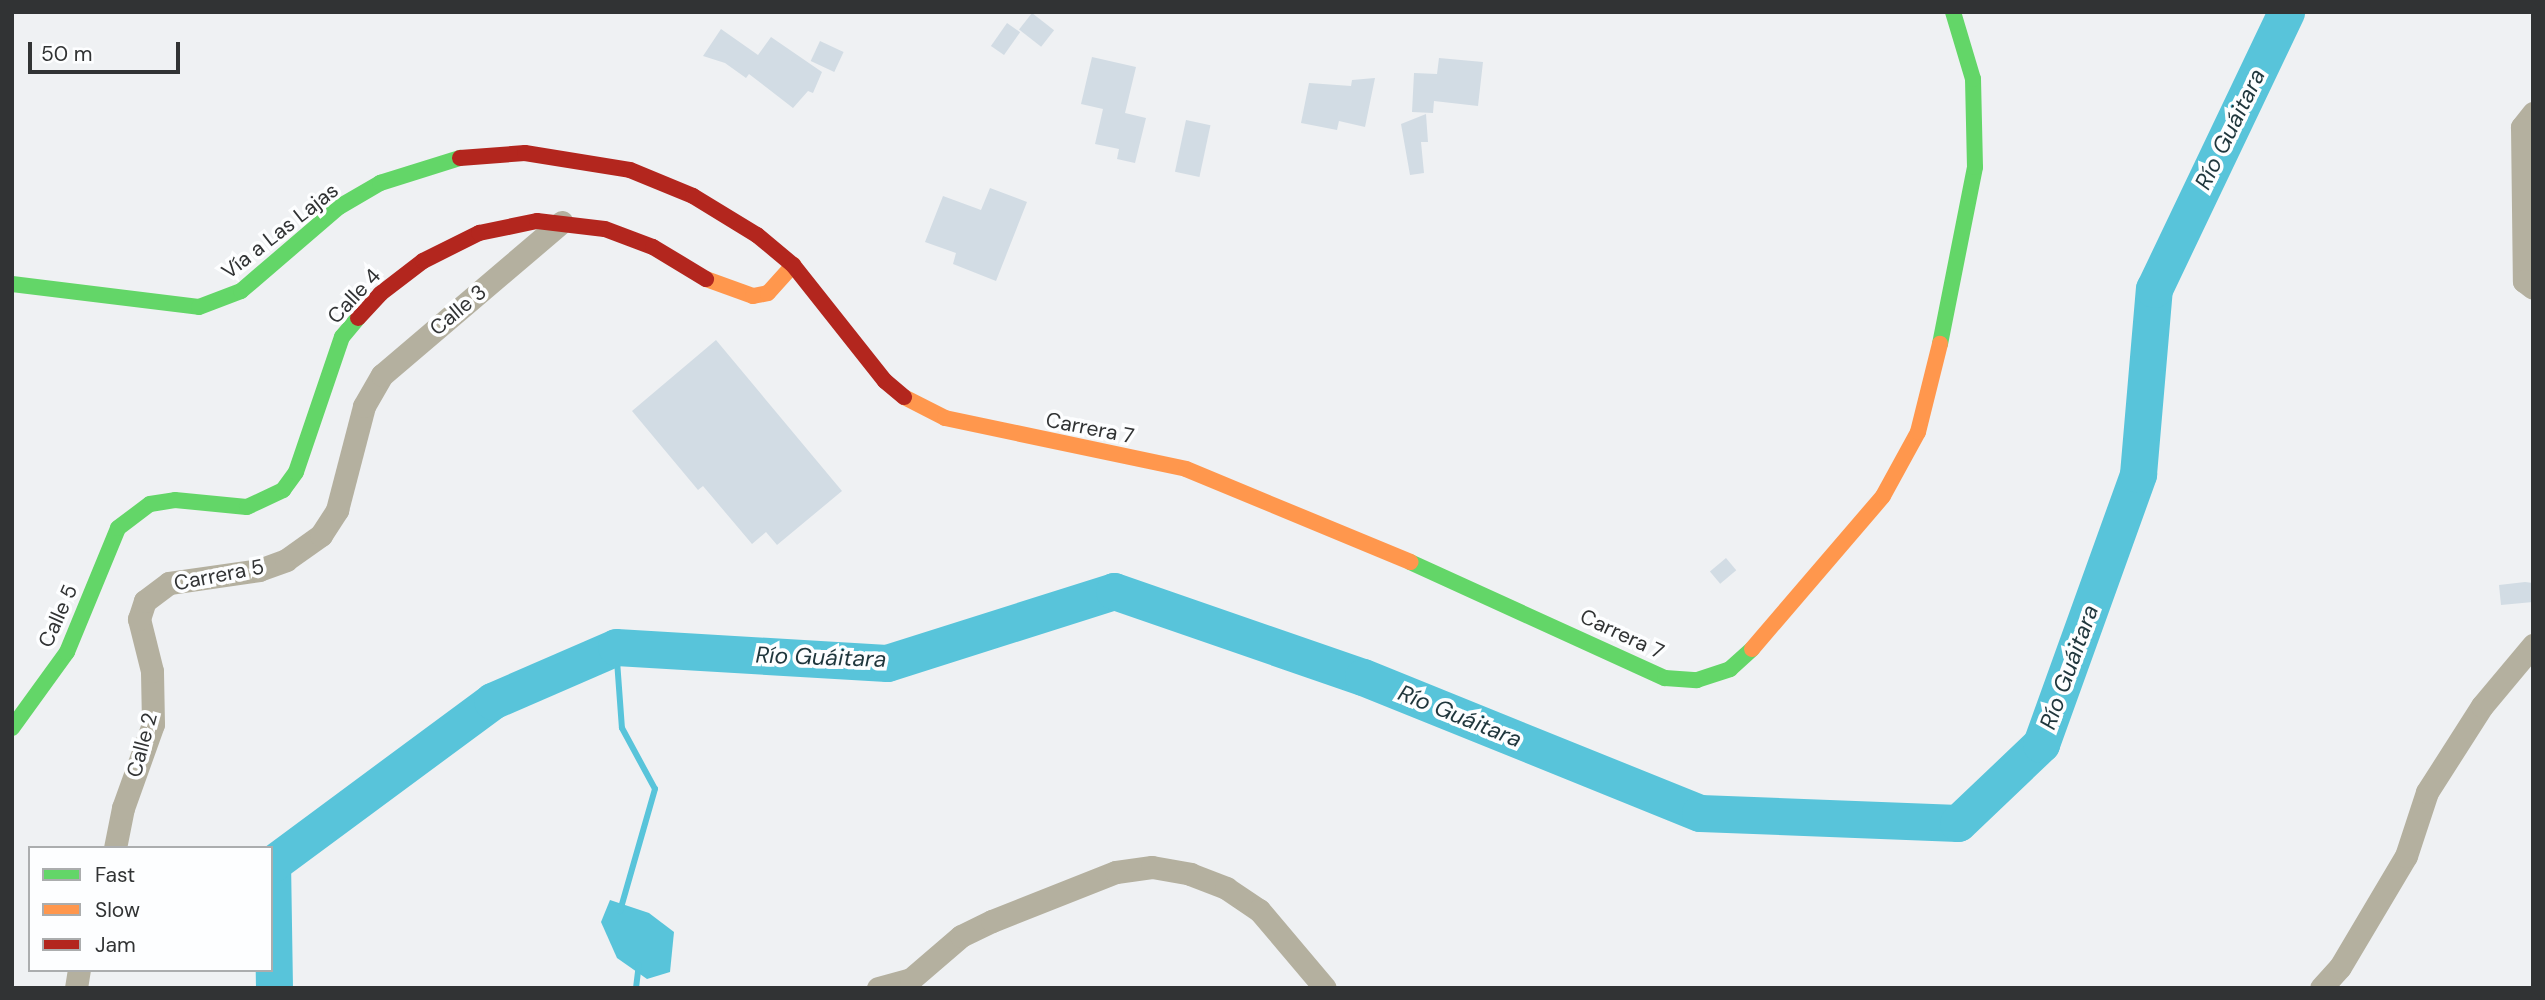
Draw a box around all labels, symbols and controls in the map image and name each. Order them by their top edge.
scale bar [32,28,184,72]
text: 50 m [41,40,92,68]
water label: Río Guáitara [2189,64,2271,194]
street label: Vía a Las Lajas [217,178,343,284]
street label: Calle 4 [322,263,386,329]
street label: Calle 3 [425,279,491,341]
street label: Carrera 7 [1044,407,1136,449]
street label: Carrera 5 [172,554,266,596]
street label: Calle 5 [33,581,83,651]
water label: Río Guáitara [2034,601,2104,733]
street label: Carrera 7 [1576,604,1668,664]
water label: Río Guáitara [755,641,887,673]
water label: Río Guáitara [1394,679,1526,753]
street label: Calle 2 [121,710,163,780]
legend [28,846,273,972]
text: Fast [95,861,135,889]
text: Slow [95,896,140,924]
text: Jam [95,931,136,959]

